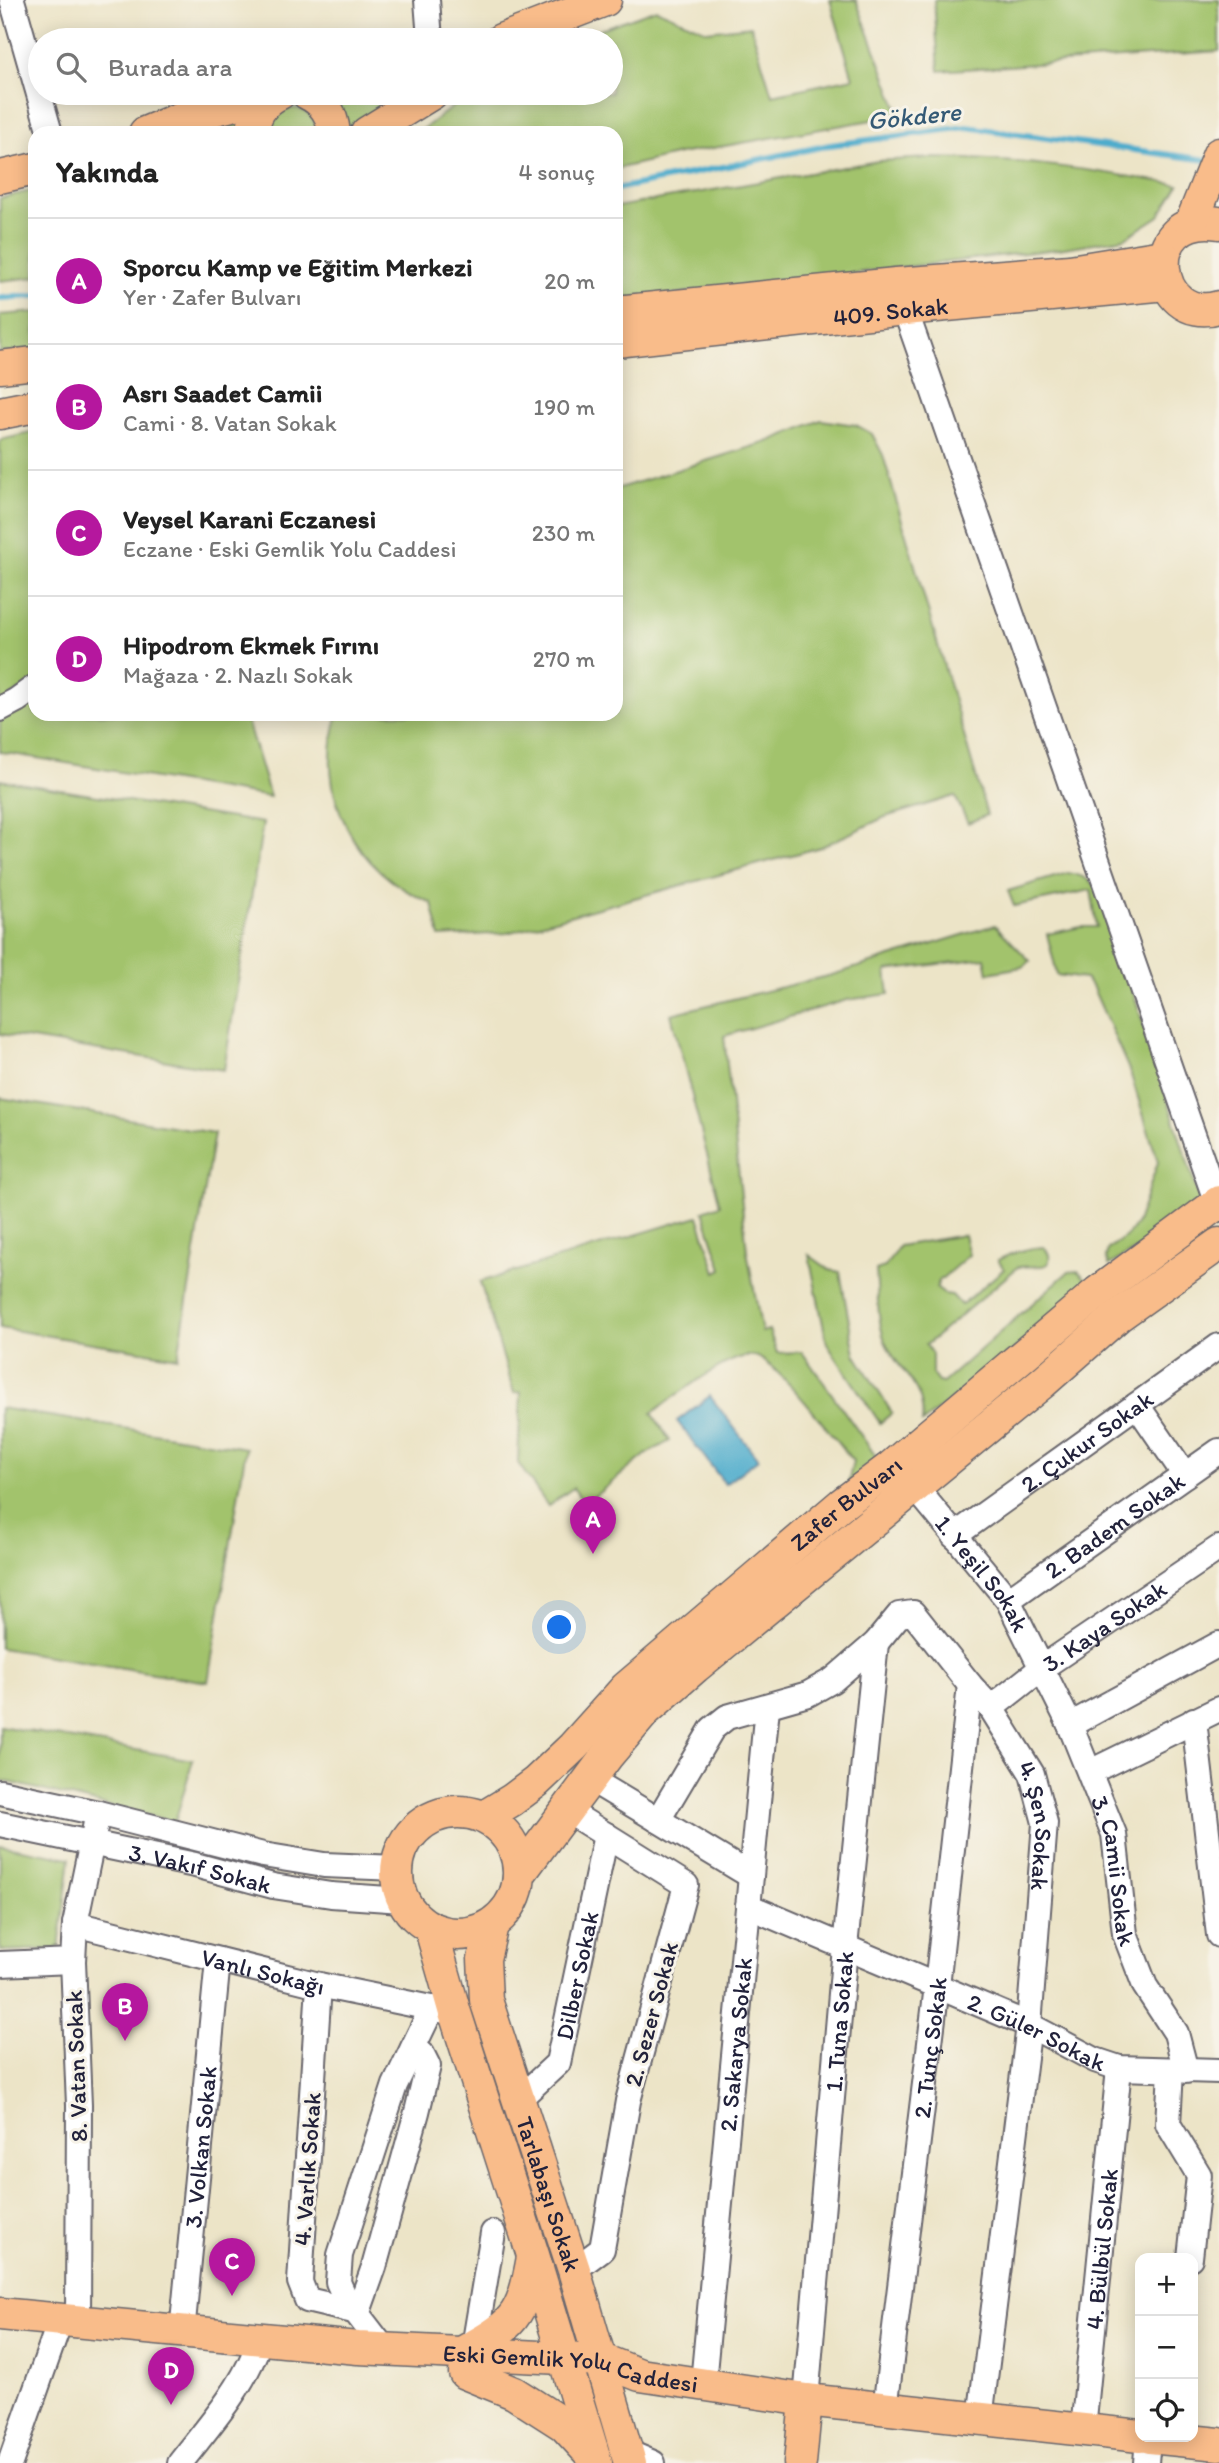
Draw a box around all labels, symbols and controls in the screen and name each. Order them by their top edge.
search box [28,28,623,105]
icon: search [52,48,90,86]
text: Burada ara [108,51,232,83]
water label: Gökdere [866,95,964,137]
text: Yakında [56,153,158,190]
text: 4 sonuç [518,158,595,186]
text: Sporcu Kamp ve Eğitim Merkezi [123,251,473,283]
text: A [72,267,86,295]
text: 20 m [544,267,595,295]
text: Yer · Zafer Bulvarı [123,283,301,311]
street label: 409. Sokak [831,290,949,331]
text: Asrı Saadet Camii [123,377,322,409]
text: B [72,393,86,421]
text: 190 m [534,393,595,421]
text: Cami · 8. Vatan Sokak [123,409,337,437]
text: Veysel Karani Eczanesi [123,503,376,535]
text: C [72,519,86,547]
text: 230 m [532,519,595,547]
text: Eczane · Eski Gemlik Yolu Caddesi [123,535,456,563]
text: Hipodrom Ekmek Fırını [123,629,379,661]
text: D [71,645,87,673]
text: 270 m [533,645,595,673]
text: Mağaza · 2. Nazlı Sokak [123,661,353,689]
street label: 2. Çukur Sokak [1015,1384,1159,1498]
street label: Zafer Bulvarı [784,1450,908,1557]
street label: 2. Badem Sokak [1039,1465,1190,1584]
pin: A [570,1496,616,1554]
street label: 1. Yeşil Sokak [929,1509,1036,1637]
street label: 3. Kaya Sokak [1037,1573,1172,1678]
your location [542,1610,576,1644]
street label: 4. Şen Sokak [1012,1755,1059,1892]
street label: 3. Camii Sokak [1085,1791,1143,1950]
street label: 3. Vakıf Sokak [126,1837,275,1900]
street label: Dilber Sokak [549,1909,604,2042]
street label: 2. Sezer Sokak [618,1938,684,2090]
street label: Vanlı Sokağı [199,1942,327,2000]
street label: 1. Tuna Sokak [818,1949,859,2093]
street label: 2. Sakarya Sokak [712,1956,758,2133]
street label: 2. Tunç Sokak [906,1975,952,2120]
pin: B [102,1983,148,2041]
street label: 2. Güler Sokak [964,1986,1110,2077]
street label: 8. Vatan Sokak [59,1989,93,2142]
street label: 3. Volkan Sokak [178,2065,222,2229]
street label: 4. Varlık Sokak [287,2091,327,2247]
street label: Tarlabaşı Sokak [510,2113,588,2275]
street label: 4. Bülbül Sokak [1079,2167,1123,2331]
pin: C [209,2238,255,2296]
map controls [1135,2253,1198,2442]
button: + [1135,2253,1198,2316]
button: − [1135,2316,1198,2379]
street label: Eski Gemlik Yolu Caddesi [442,2338,700,2398]
pin: D [148,2347,194,2405]
button: locate [1135,2379,1198,2442]

